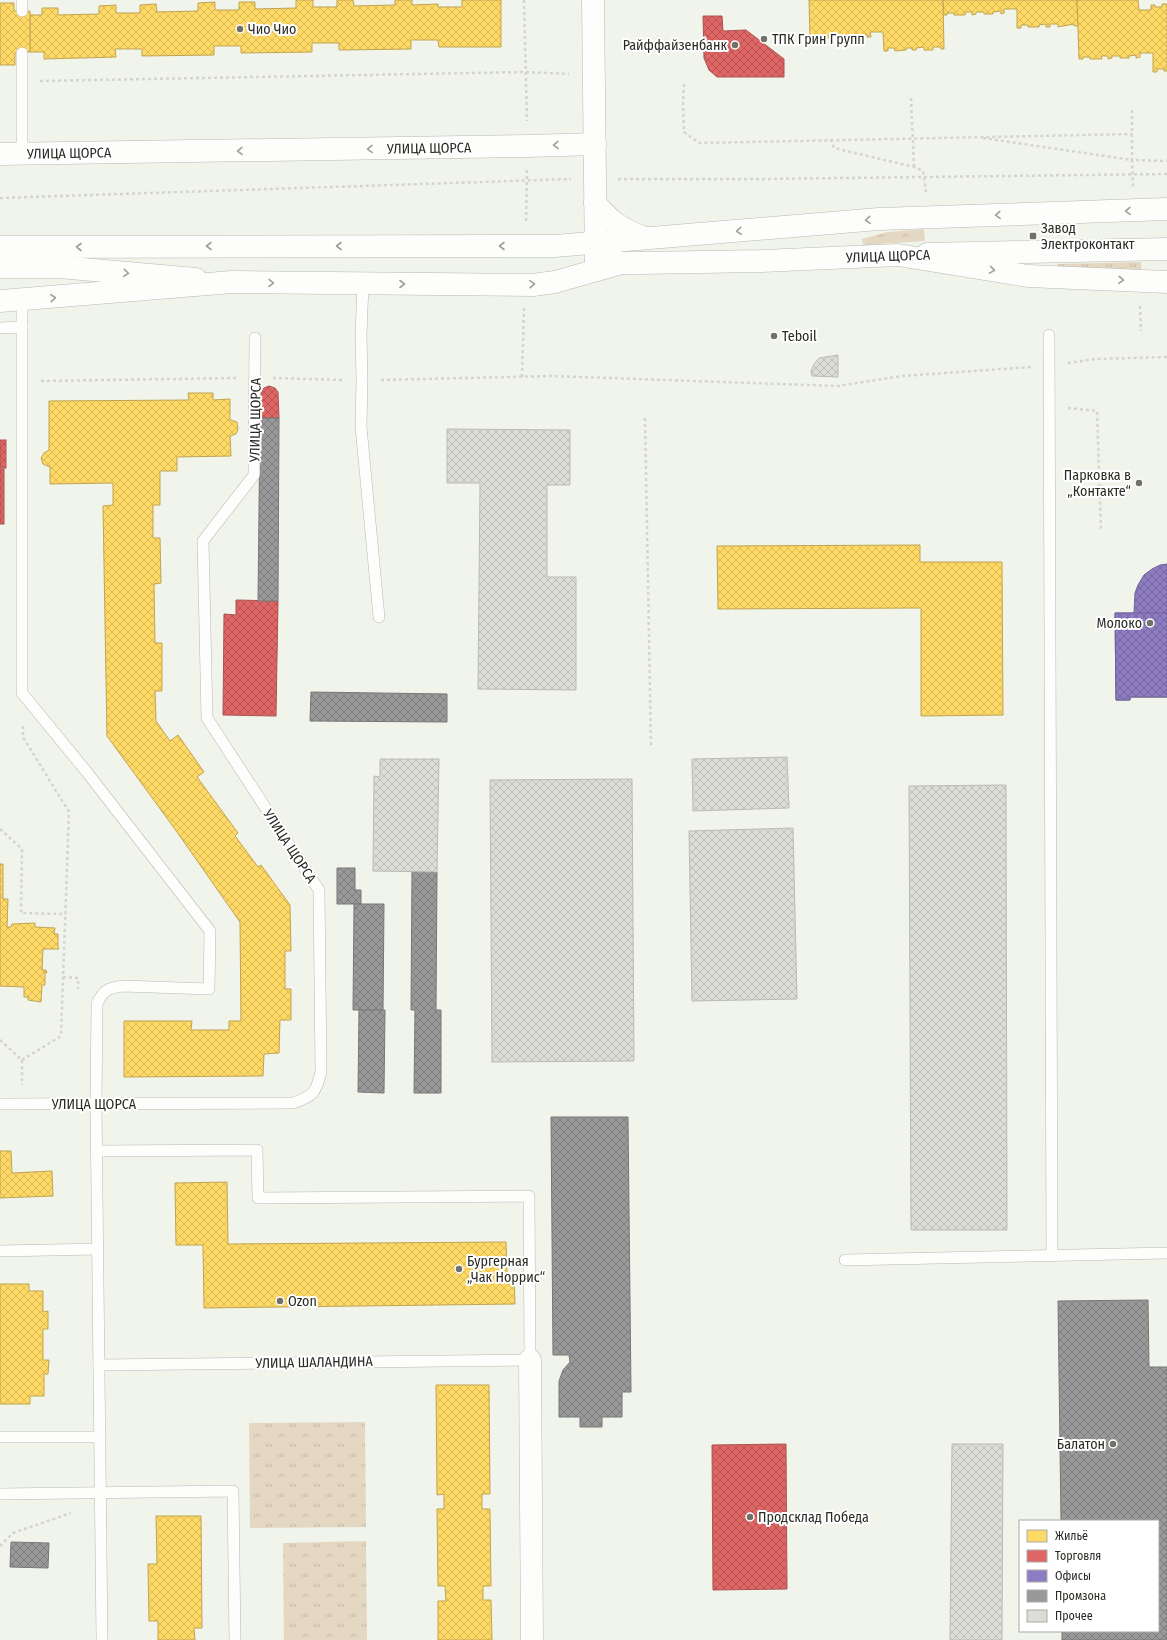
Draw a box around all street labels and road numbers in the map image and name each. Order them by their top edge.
street label: УЛИЦА ЩОРСА [386,139,472,158]
street label: УЛИЦА ЩОРСА [26,144,112,163]
street label: УЛИЦА ЩОРСА [845,247,931,267]
street label: УЛИЦА ЩОРСА [246,377,265,463]
street label: УЛИЦА ЩОРСА [259,805,320,887]
street label: УЛИЦА ЩОРСА [51,1096,137,1113]
street label: УЛИЦА ШАЛАНДИНА [254,1353,374,1372]

